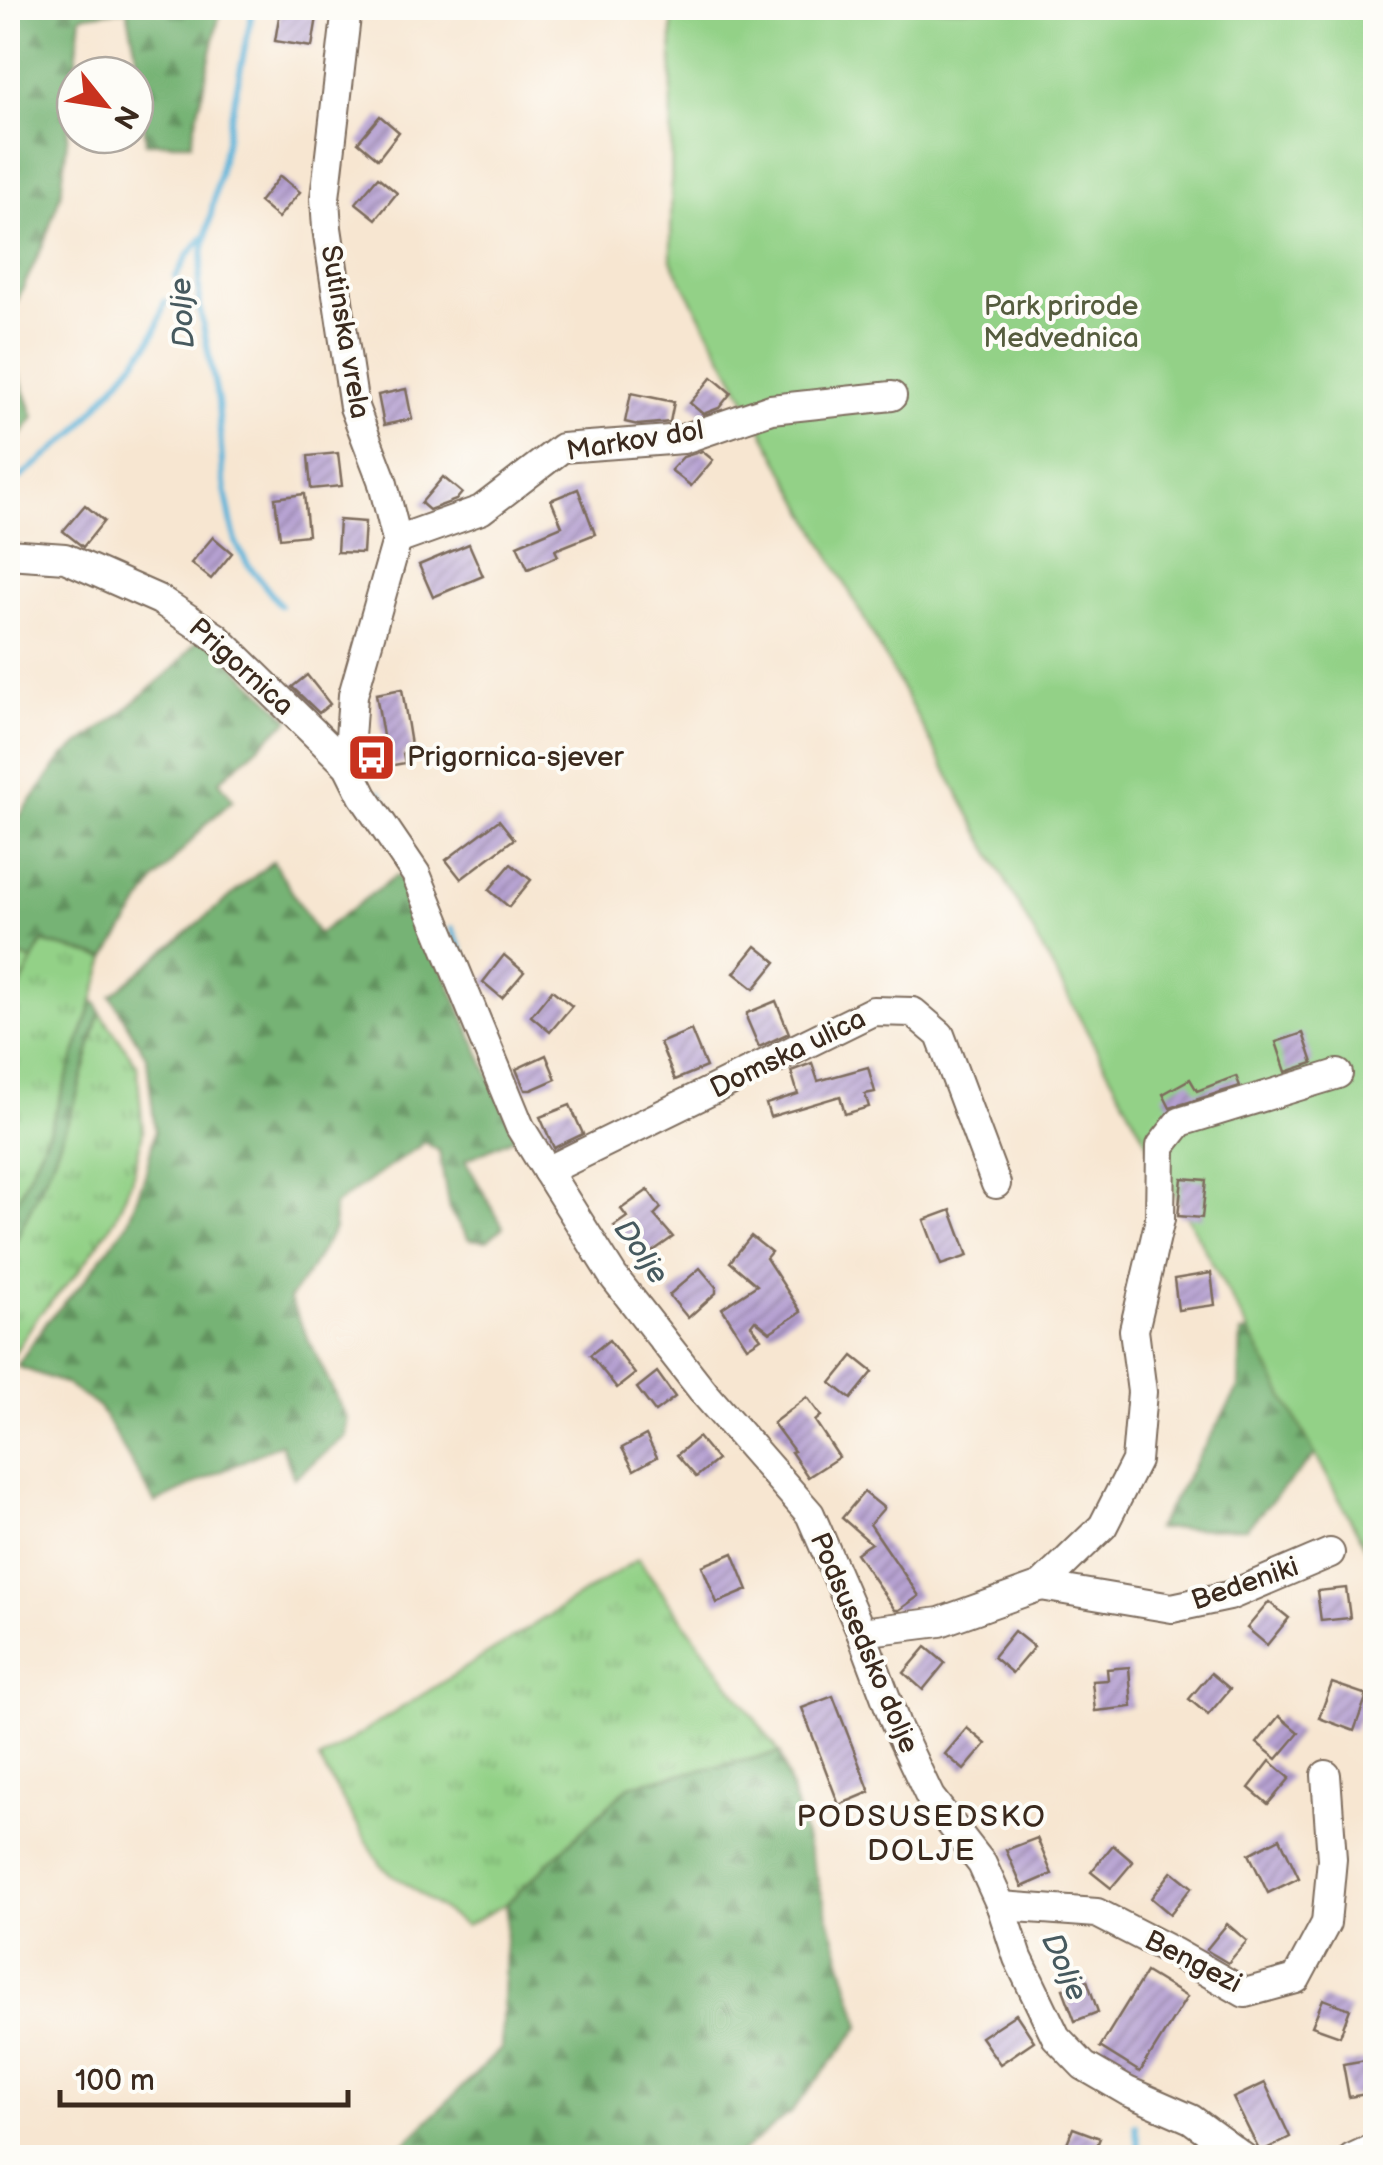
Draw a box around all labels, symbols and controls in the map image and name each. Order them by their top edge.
north arrow [55,55,155,155]
text: N [106,99,145,134]
street label: Sutinska vrela [314,243,376,421]
water label: Dolje [163,277,203,349]
park label: Park prirode Medvednica [983,290,1139,355]
street label: Markov dol [564,414,706,468]
street label: Prigornica [182,611,300,723]
bus stop icon: Prigornica-sjever [346,731,398,783]
place label: Prigornica-sjever [407,741,625,774]
street label: Domska ulica [705,1002,871,1106]
water label: Dolje [606,1213,676,1291]
street label: Podsusedsko dolje [803,1528,925,1758]
street label: Bedeniki [1187,1550,1303,1618]
district label: PODSUSEDSKO DOLJE [797,1799,1047,1869]
street label: Bengezi [1139,1924,1247,2000]
water label: Dolje [1033,1927,1095,2007]
scale bar [60,2045,348,2107]
text: 100 m [75,2063,155,2099]

